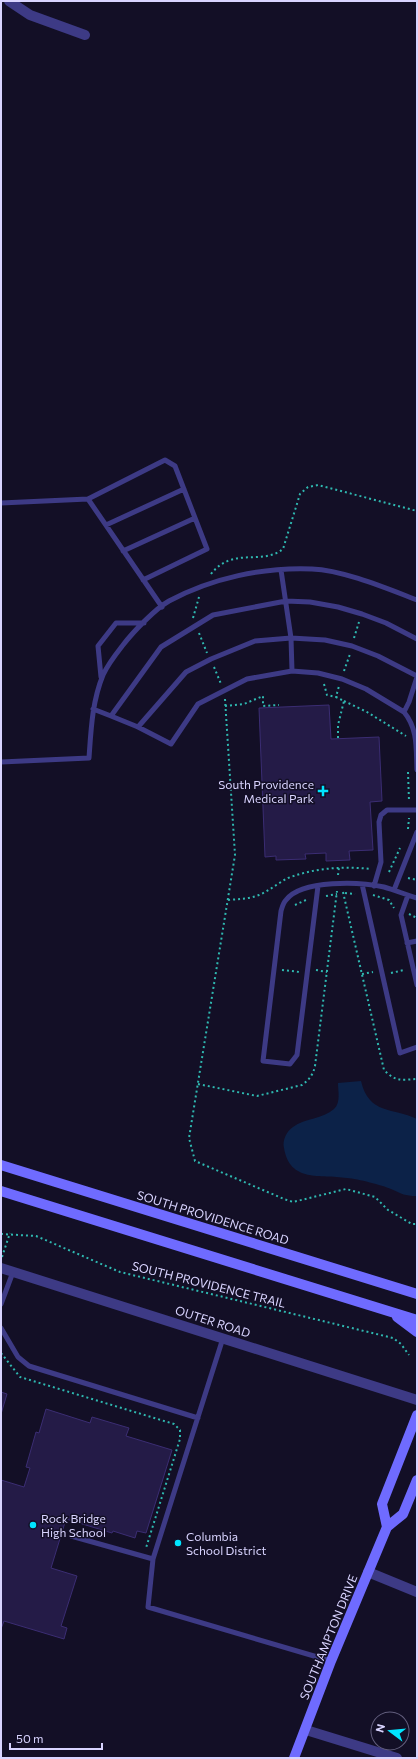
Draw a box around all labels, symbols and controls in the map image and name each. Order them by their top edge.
place label: South Providence Medical Park [218,777,314,805]
marker: South Providence Medical Park [317,785,329,797]
street label: SOUTH PROVIDENCE ROAD [135,1187,291,1247]
street label: SOUTH PROVIDENCE TRAIL [131,1258,287,1310]
street label: OUTER ROAD [174,1302,252,1340]
place label: Rock Bridge High School [41,1511,106,1539]
marker: Rock Bridge High School [28,1520,38,1530]
place label: Columbia School District [186,1529,267,1557]
marker: Columbia School District [173,1538,183,1548]
street label: SOUTHAMPTON DRIVE [296,1572,360,1702]
north arrow [370,1711,410,1751]
text: N [373,1722,387,1734]
scale bar [10,1725,102,1751]
text: 50 m [16,1731,44,1745]

